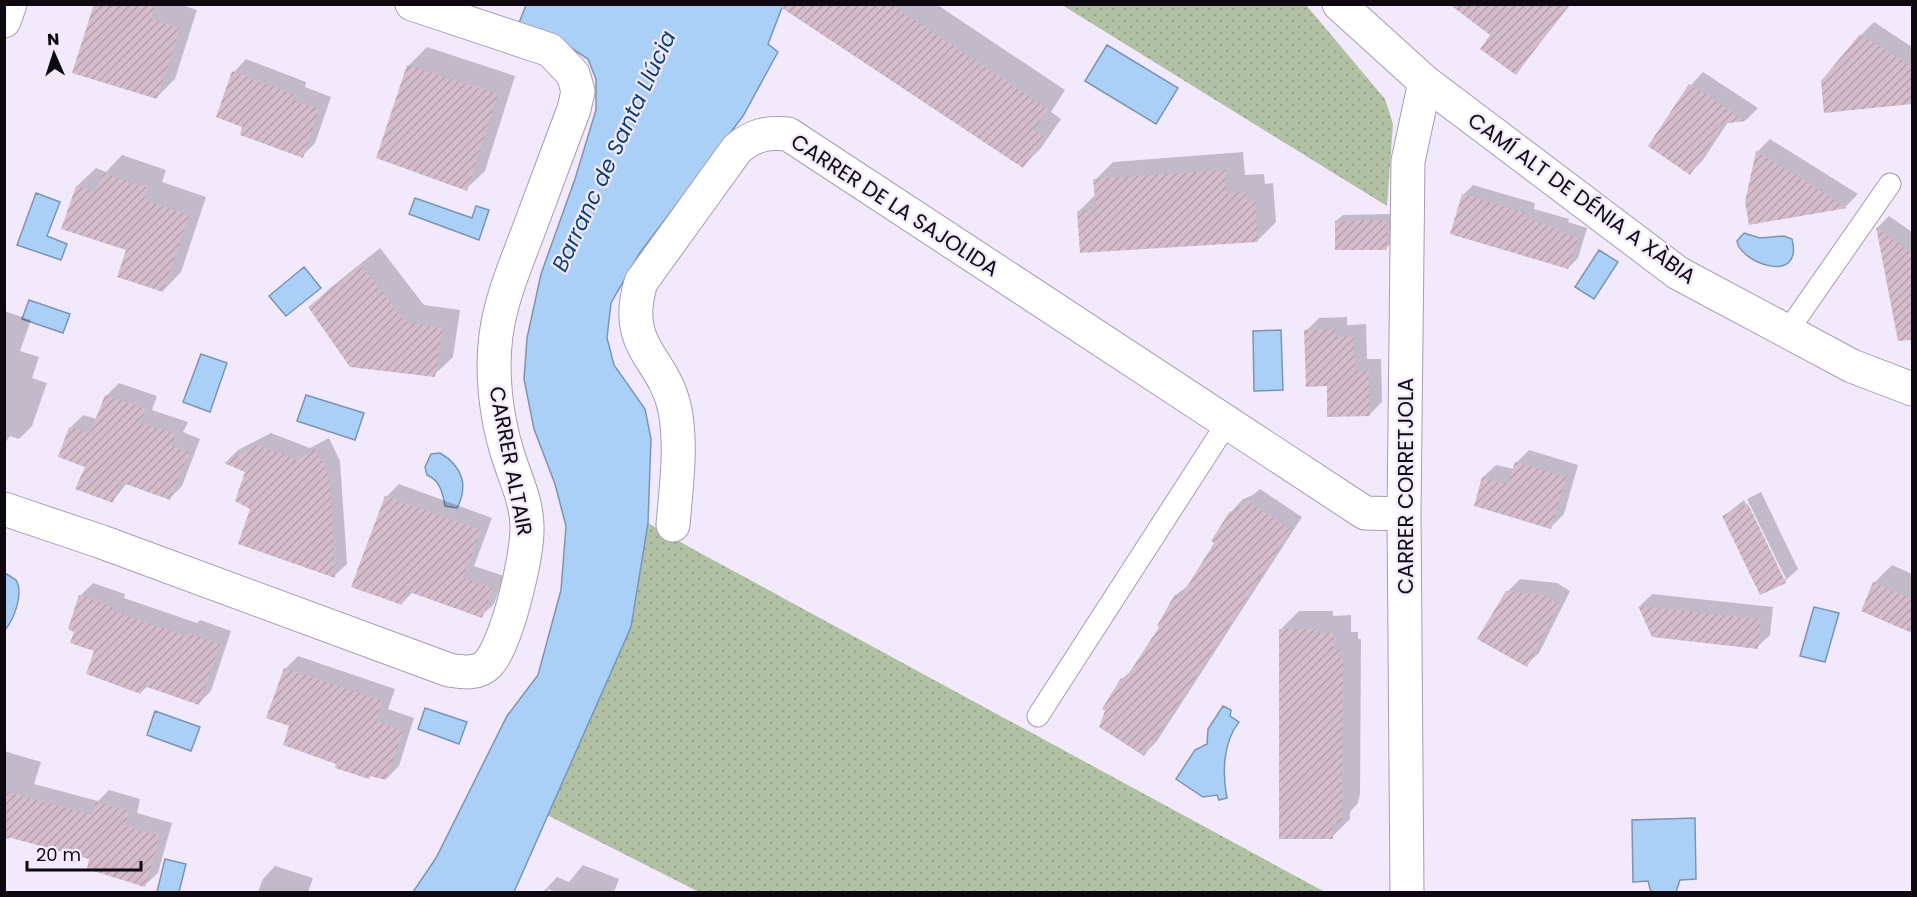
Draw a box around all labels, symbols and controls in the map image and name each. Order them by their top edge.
north arrow [24,24,84,84]
water label: Barranc de Santa Llúcia [544,25,684,277]
text: N [47,28,60,51]
street label: CAMÍ ALT DE DÉNIA A XÀBIA [1462,105,1702,291]
street label: CARRER DE LA SAJOLIDA [785,127,1005,283]
street label: CARRER CORRETJOLA [1391,378,1420,594]
street label: CARRER ALTAIR [482,384,540,538]
scale bar [27,834,141,872]
text: 20 m [36,842,81,867]

